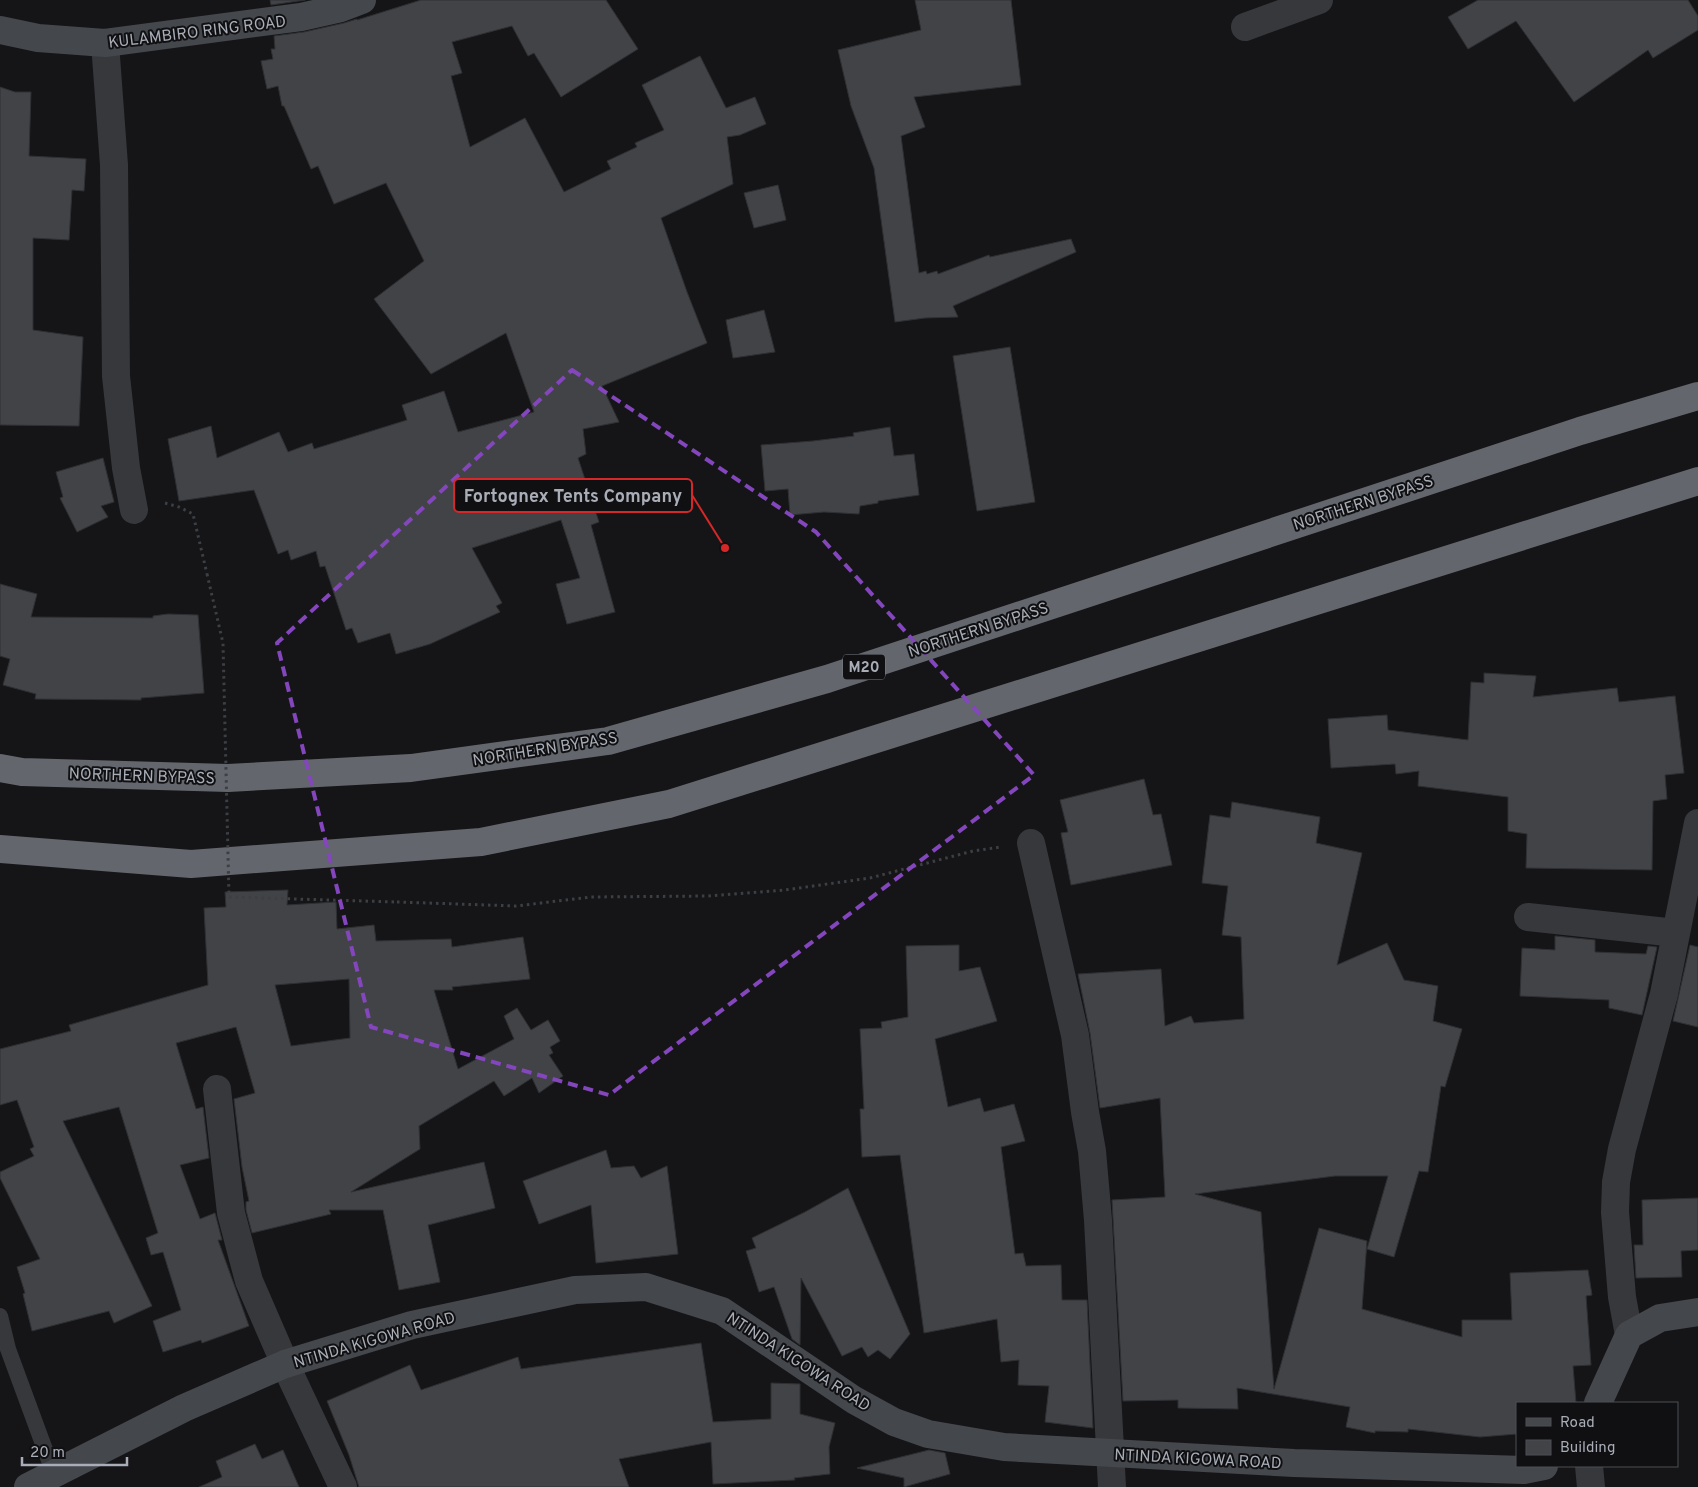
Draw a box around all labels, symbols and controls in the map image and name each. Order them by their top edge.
street label: KULAMBIRO RING ROAD [107,12,287,54]
street label: NORTHERN BYPASS [1291,472,1436,536]
callout: Fortognex Tents Company [454,479,692,512]
text: Fortognex Tents Company [464,486,682,509]
street label: NORTHERN BYPASS [906,599,1051,663]
road number: M20 [843,654,885,680]
street label: NORTHERN BYPASS [471,729,619,771]
street label: NORTHERN BYPASS [68,764,215,790]
street label: NTINDA KIGOWA ROAD [291,1308,458,1374]
street label: NTINDA KIGOWA ROAD [722,1309,874,1417]
legend [1516,1402,1678,1467]
text: Road [1560,1414,1595,1433]
scale bar [22,1434,128,1466]
text: Building [1560,1439,1615,1458]
text: 20 m [30,1444,65,1463]
street label: NTINDA KIGOWA ROAD [1114,1446,1282,1474]

